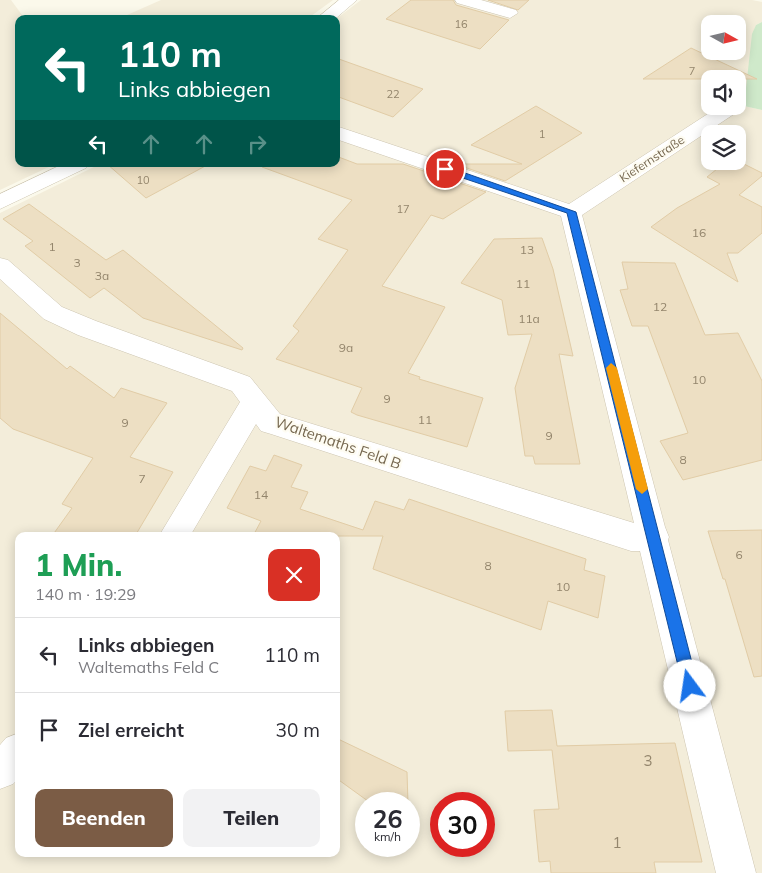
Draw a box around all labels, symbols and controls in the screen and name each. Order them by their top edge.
north arrow [701,15,746,60]
map controls [701,15,746,170]
house number: 16 [454,17,468,31]
text: 110 m [118,32,222,76]
icon: left [35,35,100,100]
house number: 7 [689,64,695,78]
button: sound [701,70,746,115]
text: Links abbiegen [118,75,271,103]
house number: 22 [386,87,400,101]
button: layers [701,125,746,170]
house number: 1 [539,127,545,141]
icon: left [84,130,112,158]
icon: ahead [137,130,165,158]
icon: ahead [190,130,218,158]
icon: right [243,130,271,158]
street label: Kiefernstraße [616,132,687,185]
pin [424,148,466,190]
icon: arrive [431,155,459,183]
house number: 10 [136,173,150,187]
house number: 17 [396,202,410,216]
house number: 16 [692,225,706,240]
house number: 1 [48,239,56,254]
house number: 13 [520,242,534,257]
house number: 3 [73,255,81,270]
house number: 3a [95,268,109,283]
house number: 11 [516,276,530,291]
house number: 12 [653,299,667,314]
house number: 11a [518,311,540,326]
house number: 9a [339,340,353,355]
house number: 10 [692,372,706,387]
house number: 9 [383,391,391,406]
street label: Waltemaths Feld B [273,412,404,473]
house number: 11 [418,412,432,427]
house number: 9 [121,415,129,430]
house number: 9 [545,428,553,443]
house number: 8 [679,452,687,467]
house number: 7 [138,471,146,486]
house number: 14 [254,487,268,502]
text: 1 Min. [35,546,122,584]
house number: 6 [735,547,743,562]
button: close [268,549,320,601]
house number: 8 [484,558,492,573]
house number: 10 [556,579,570,594]
text: 140 m · 19:29 [35,584,136,604]
text: Links abbiegen [78,633,215,657]
icon: left [35,641,63,669]
text: 110 m [264,643,320,667]
text: Waltemaths Feld C [78,657,219,677]
position arrow [663,659,715,711]
icon: arrive [35,716,63,744]
text: Ziel erreicht [78,718,184,742]
text: 30 m [276,718,320,742]
house number: 3 [643,751,653,770]
button: Beenden [35,789,173,847]
button: Teilen [183,789,320,847]
speed limit sign: 30 [430,792,495,857]
text: 26 [372,803,403,834]
text: km/h [374,829,401,844]
house number: 1 [612,833,622,852]

